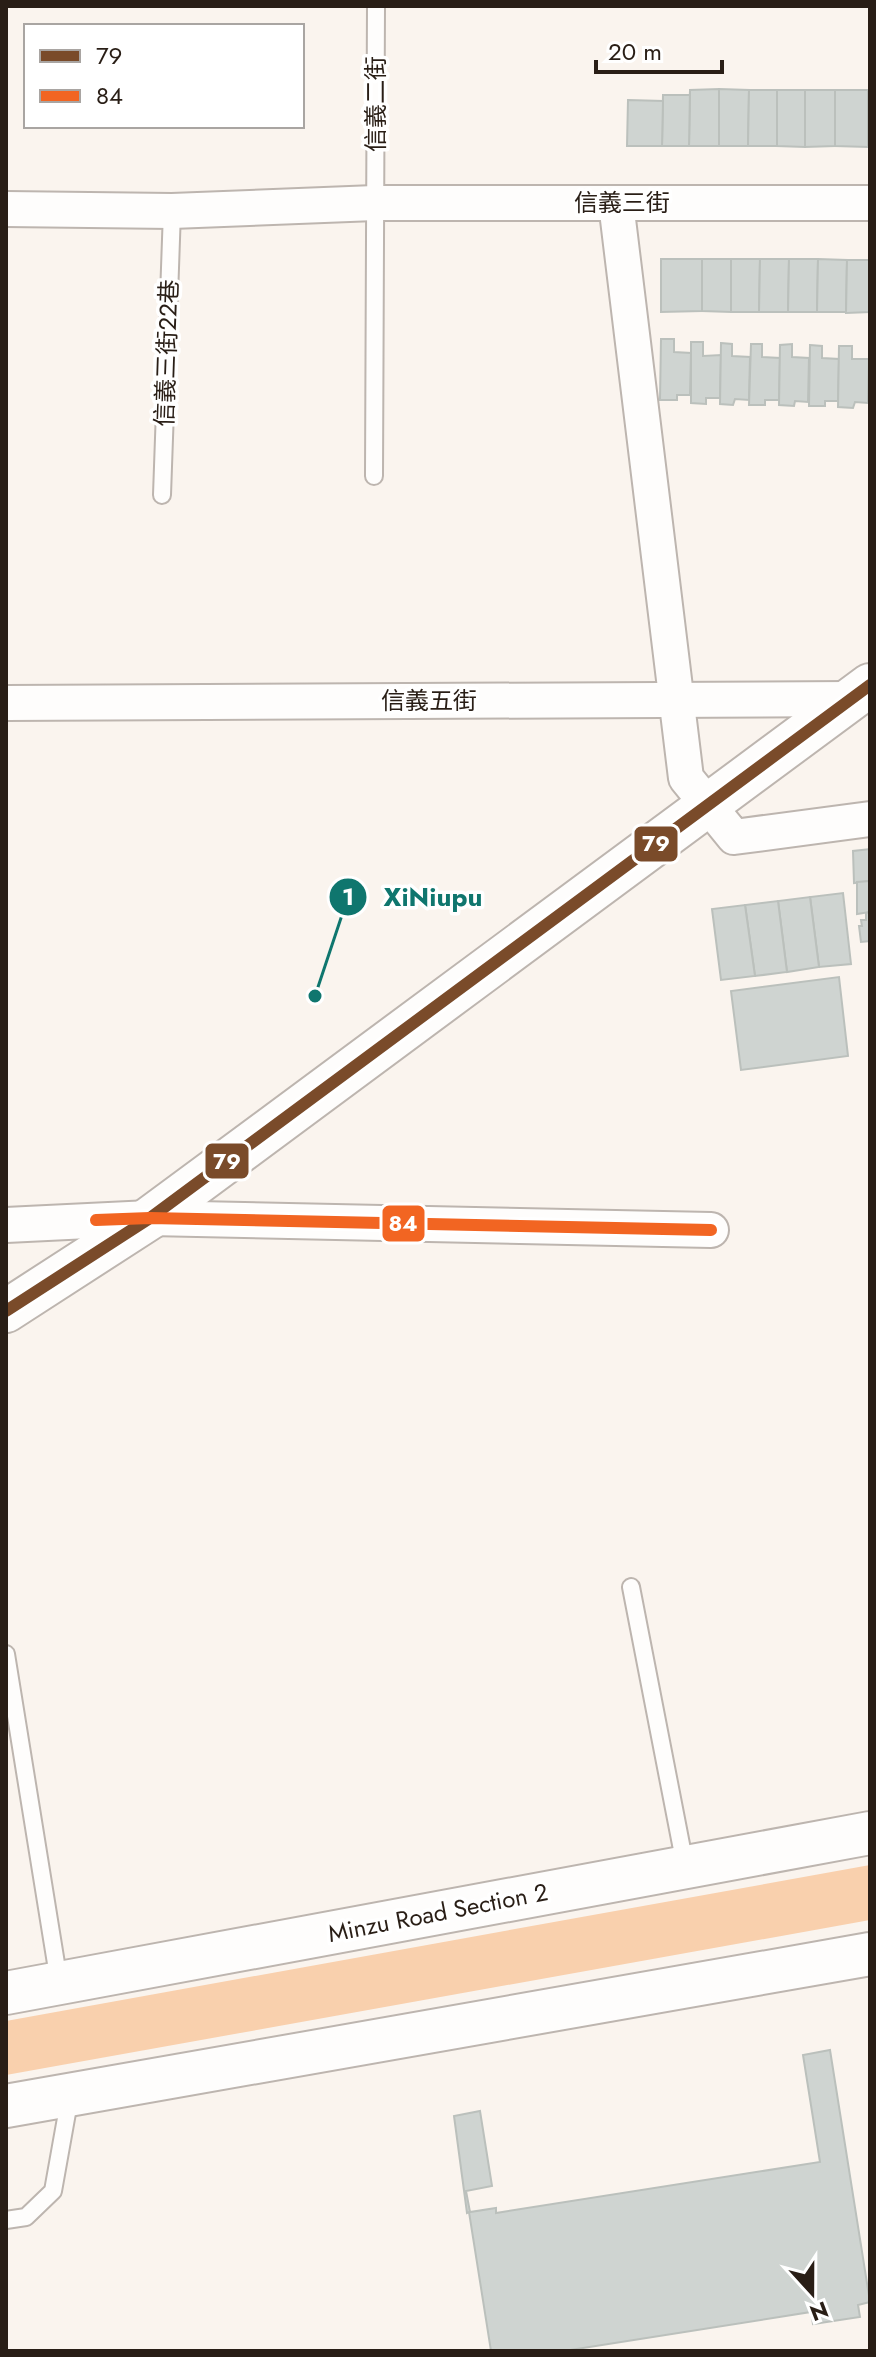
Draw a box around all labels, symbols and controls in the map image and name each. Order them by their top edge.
legend [24,24,304,128]
scale bar [596,24,722,74]
text: 20 m [608,34,662,69]
text: 79 [96,38,122,73]
street label: 信義二街 [358,56,393,152]
text: 84 [96,78,123,113]
street label: 信義三街 [574,185,670,220]
street label: 信義三街22巷 [146,279,187,427]
street label: 信義五街 [381,683,477,718]
line badge: 79 [633,825,679,863]
text: 79 [642,827,670,859]
callout: XiNiupu [328,872,499,922]
text: XiNiupu [384,878,482,916]
text: 1 [342,879,354,914]
line badge: 79 [204,1142,250,1180]
text: 79 [213,1145,241,1177]
line badge: 84 [381,1204,426,1243]
text: 84 [388,1207,418,1239]
street label: Minzu Road Section 2 [325,1874,551,1951]
north arrow [772,2253,852,2333]
text: N [805,2294,833,2330]

